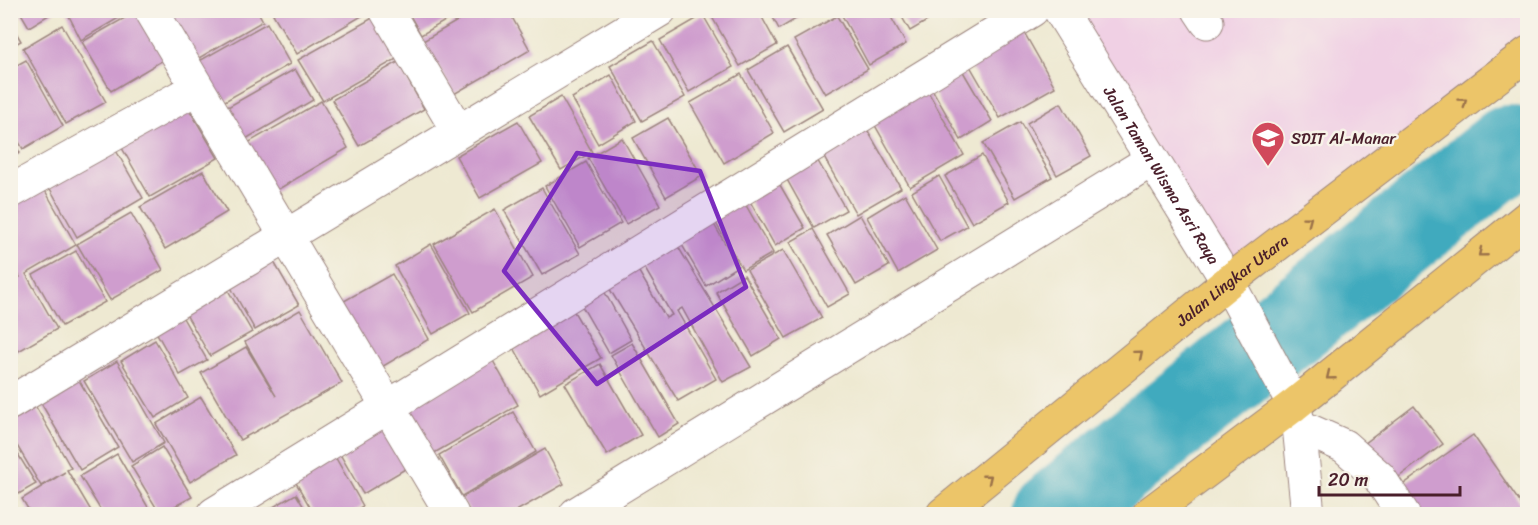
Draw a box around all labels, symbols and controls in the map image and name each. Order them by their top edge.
street label: Jalan Taman Wisma Asri Raya [1095,79,1228,270]
one-way arrow [1457,98,1468,109]
school or university icon: SDIT Al-Manar [1250,120,1286,167]
place label: SDIT Al-Manar [1291,124,1397,153]
one-way arrow [1302,216,1313,227]
street label: Jalan Lingkar Utara [1169,227,1295,335]
one-way arrow [1478,246,1489,257]
one-way arrow [1132,351,1143,362]
one-way arrow [1326,369,1337,380]
scale bar [1319,459,1460,497]
text: 20 m [1328,464,1368,496]
one-way arrow [982,474,993,485]

